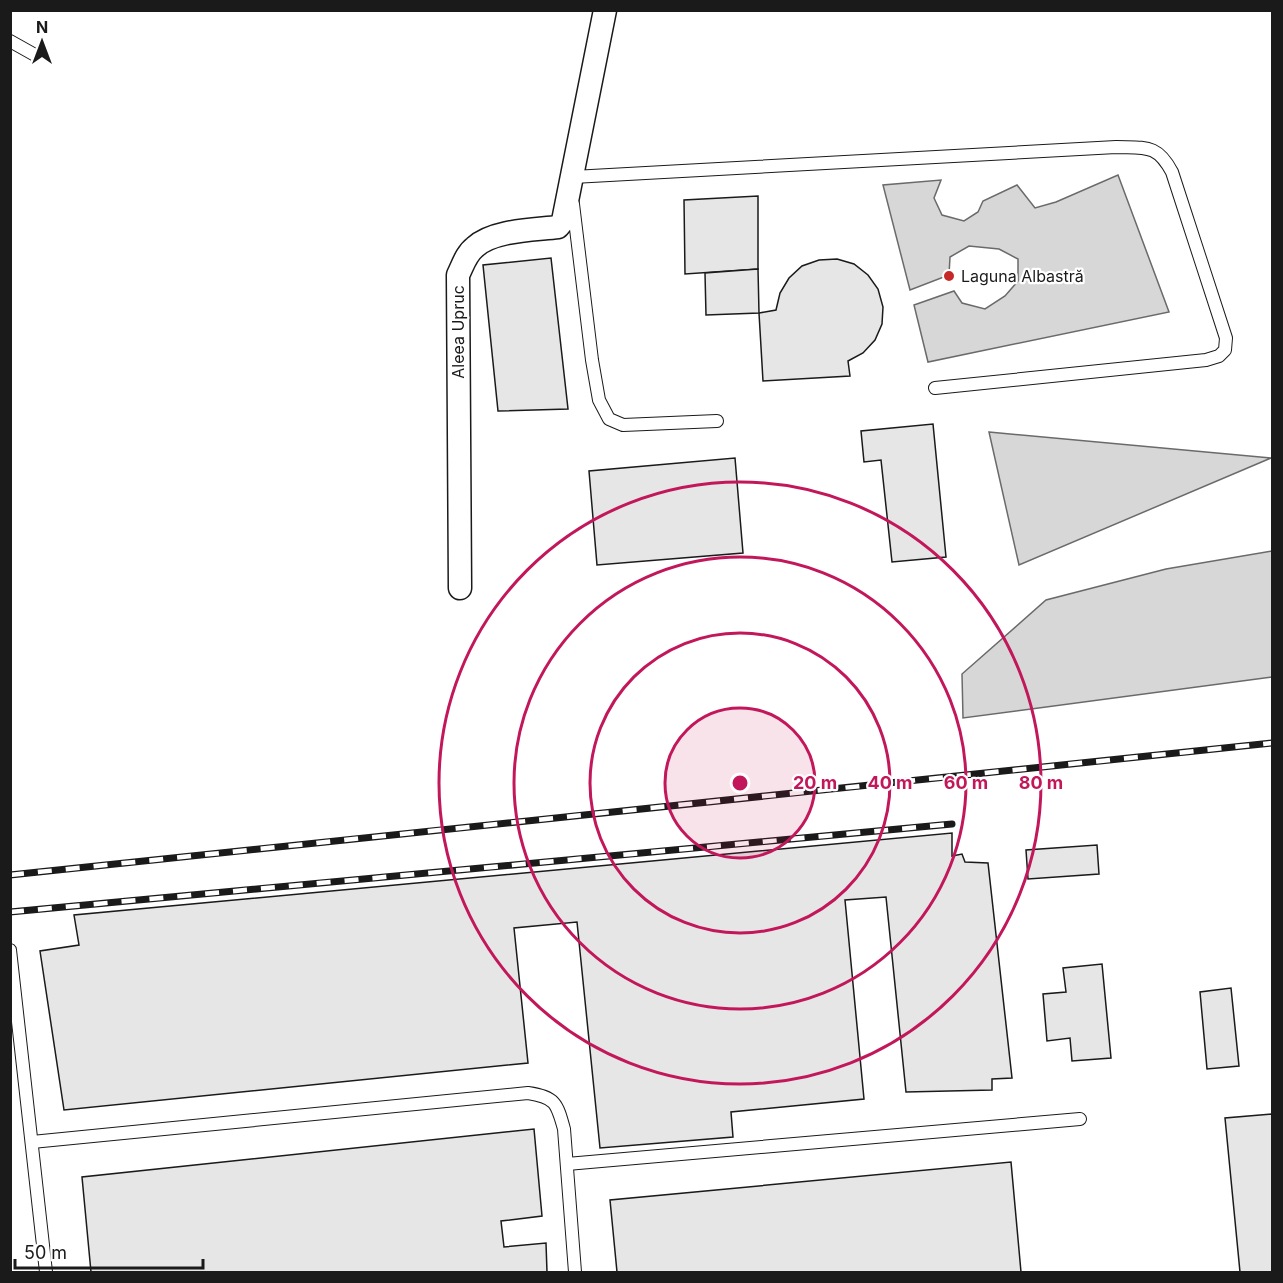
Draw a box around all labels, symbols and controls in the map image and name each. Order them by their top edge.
north arrow [12,12,72,72]
text: N [36,17,48,37]
place label: Laguna Albastră [961,266,1084,286]
marker: Laguna Albastră [942,269,956,283]
street label: Aleea Upruc [448,285,468,379]
text: 20 m [793,772,837,793]
text: 40 m [868,772,913,793]
text: 60 m [944,772,988,793]
text: 80 m [1019,772,1063,793]
centre of rings [730,773,750,793]
scale bar [15,1232,202,1270]
text: 50 m [24,1242,67,1263]

